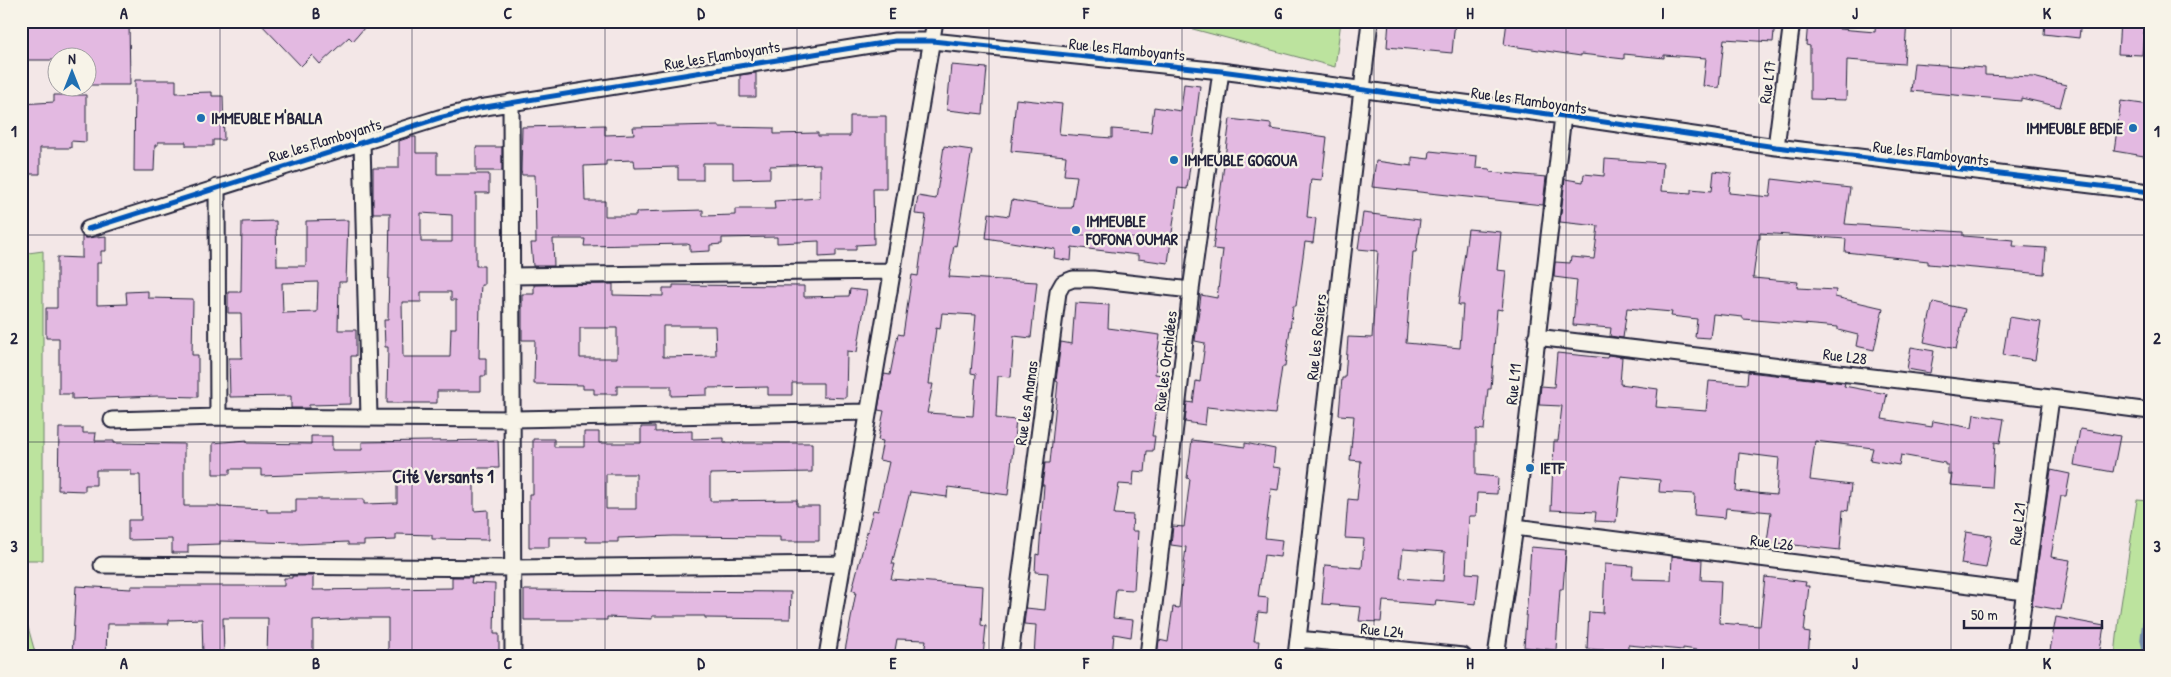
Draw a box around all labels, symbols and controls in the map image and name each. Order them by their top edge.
text: A [120,2,128,24]
text: B [312,2,320,24]
text: C [504,2,513,24]
text: D [697,2,705,24]
text: E [889,2,897,24]
text: F [1082,2,1090,24]
text: G [1274,2,1282,24]
text: H [1466,2,1474,24]
text: I [1661,2,1665,24]
text: J [1852,2,1858,24]
text: K [2043,2,2052,24]
street label: Rue les Flamboyants [1068,32,1186,66]
street label: Rue les Flamboyants [663,35,781,75]
north arrow [48,48,98,98]
text: N [68,49,76,68]
street label: Rue L17 [1753,59,1781,105]
street label: Rue les Flamboyants [1470,81,1588,119]
place label: IMMEUBLE M'BALLA [211,107,322,129]
marker: IMMEUBLE M'BALLA [195,112,207,124]
street label: Rue les Flamboyants [266,112,384,168]
place label: IMMEUBLE BEDIE [2026,117,2124,139]
text: 1 [11,120,17,142]
text: 1 [2154,120,2160,142]
marker: IMMEUBLE BEDIE [2127,122,2139,134]
street label: Rue les Flamboyants [1872,135,1990,171]
place label: IMMEUBLE GOGOUA [1184,149,1297,171]
marker: IMMEUBLE GOGOUA [1168,154,1180,166]
place label: IMMEUBLE FOFONA OUMAR [1085,210,1179,250]
marker: IMMEUBLE FOFONA OUMAR [1070,224,1082,236]
street label: Rue les Rosiers [1301,293,1331,381]
street label: Rue les Orchidées [1148,310,1182,412]
text: 2 [10,327,18,349]
text: 2 [2153,327,2161,349]
street label: Rue L28 [1822,342,1868,370]
street label: Rue les Ananas [1009,359,1043,447]
street label: Rue L11 [1500,362,1526,406]
place label: IETF [1540,457,1565,479]
marker: IETF [1524,462,1536,474]
district label: Cité Versants 1 [392,464,494,489]
street label: Rue L21 [2003,501,2031,547]
street label: Rue L26 [1749,528,1795,556]
text: 3 [10,535,18,557]
text: 3 [2153,535,2161,557]
scale bar [1964,597,2101,629]
text: 50 m [1971,604,1998,625]
street label: Rue L24 [1359,617,1405,643]
text: A [120,652,128,674]
text: B [312,652,320,674]
text: C [504,652,513,674]
text: D [697,652,705,674]
text: E [889,652,897,674]
text: F [1082,652,1090,674]
text: G [1274,652,1282,674]
text: H [1466,652,1474,674]
text: I [1661,652,1665,674]
text: J [1852,652,1858,674]
text: K [2043,652,2052,674]

